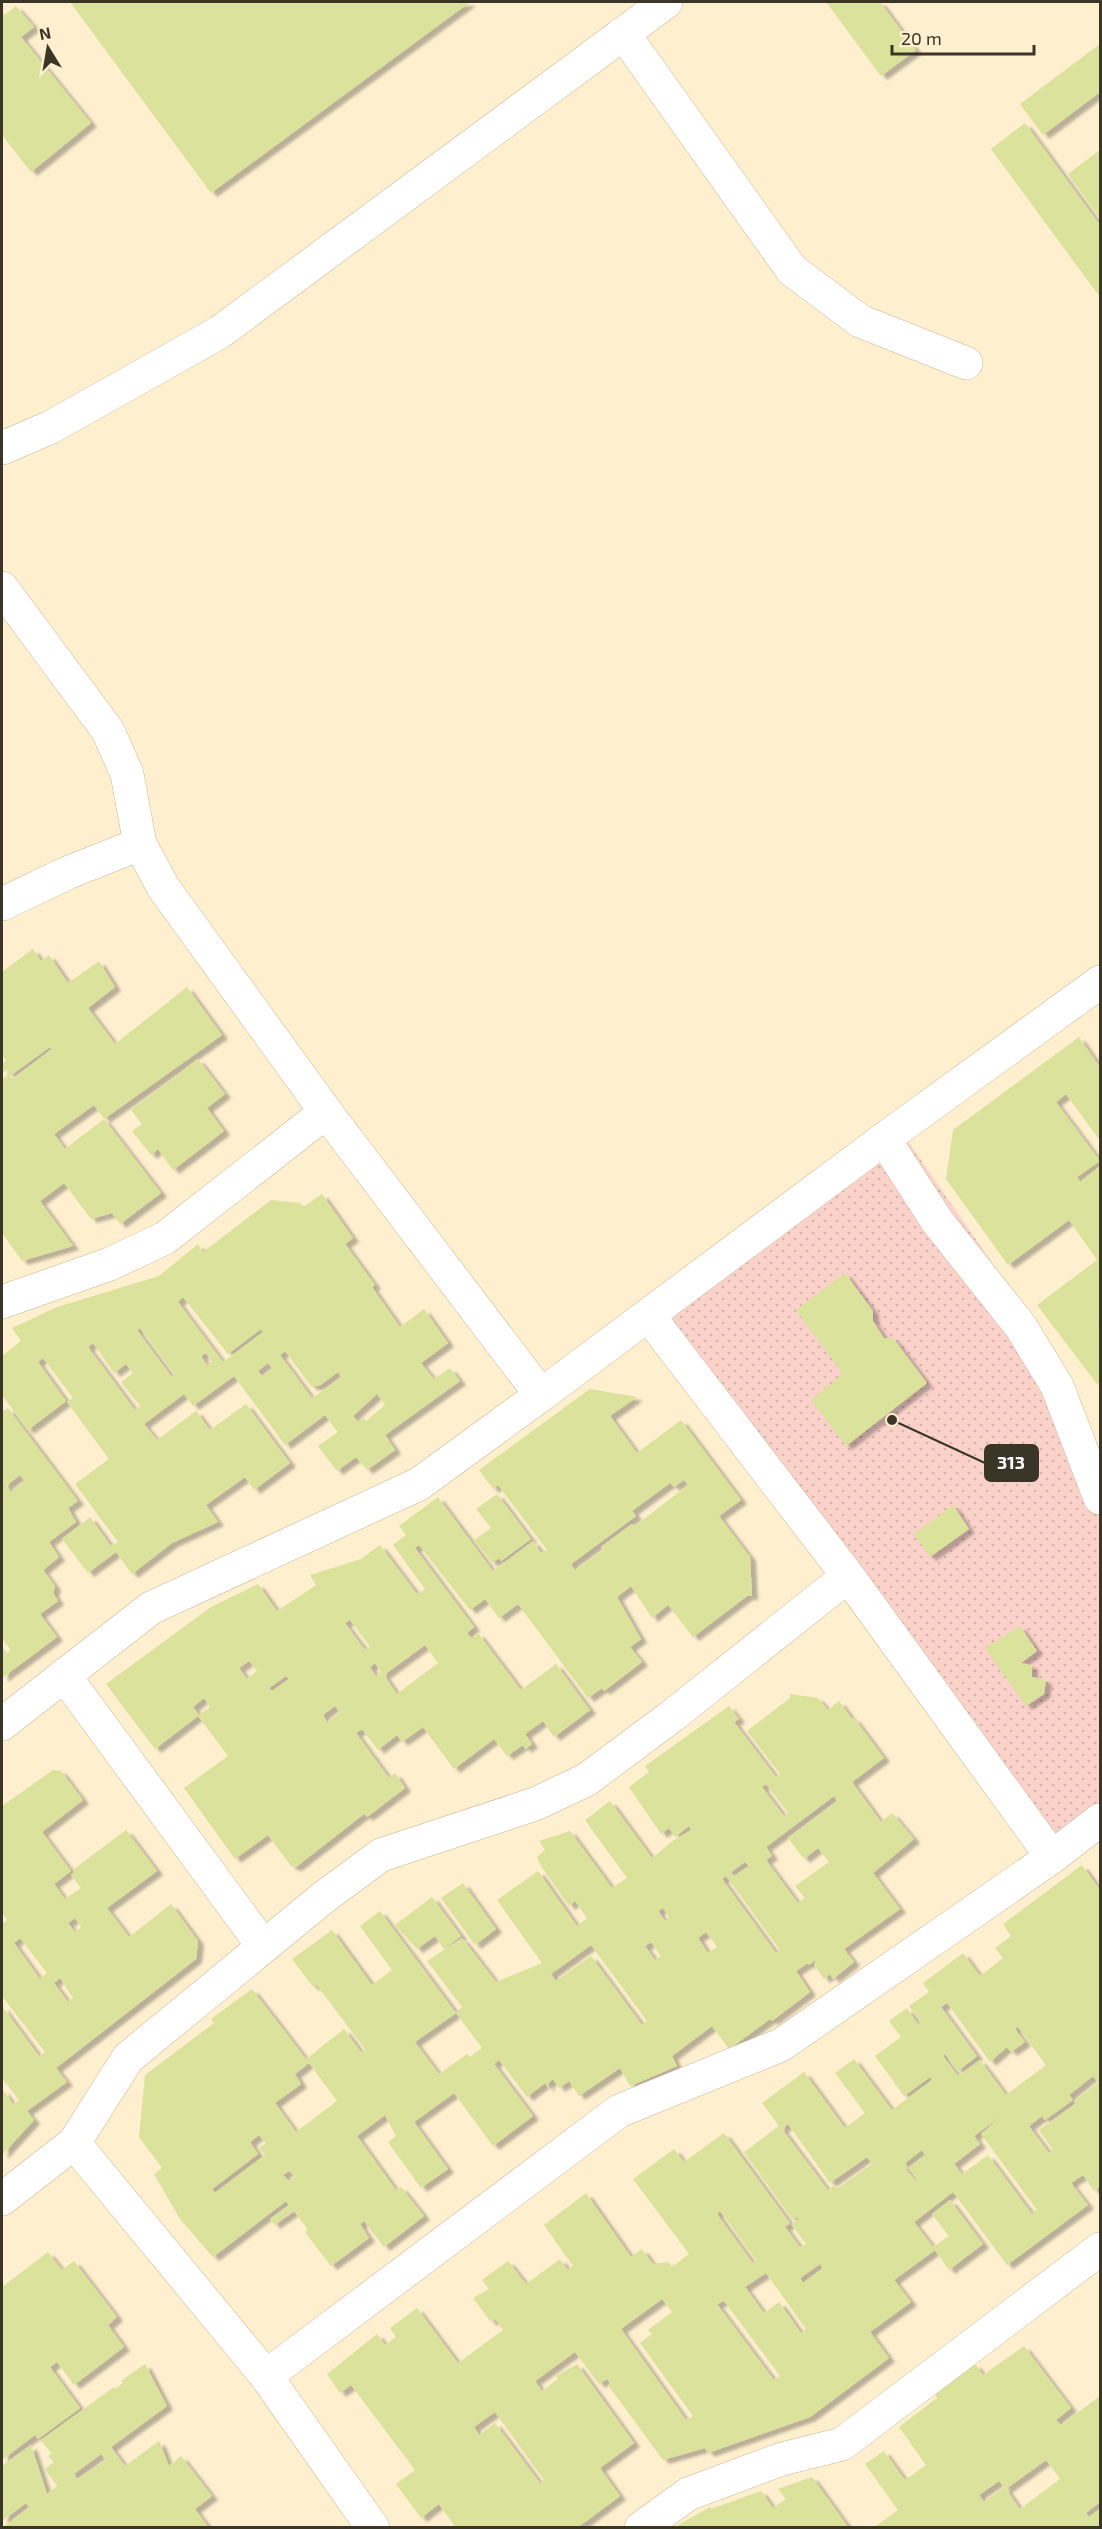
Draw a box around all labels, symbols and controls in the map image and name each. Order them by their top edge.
north arrow [18,18,78,78]
scale bar [892,18,1034,56]
text: N [38,22,53,43]
text: 20 m [901,27,942,49]
callout: 313 [985,1445,1038,1481]
text: 313 [997,1451,1025,1473]

